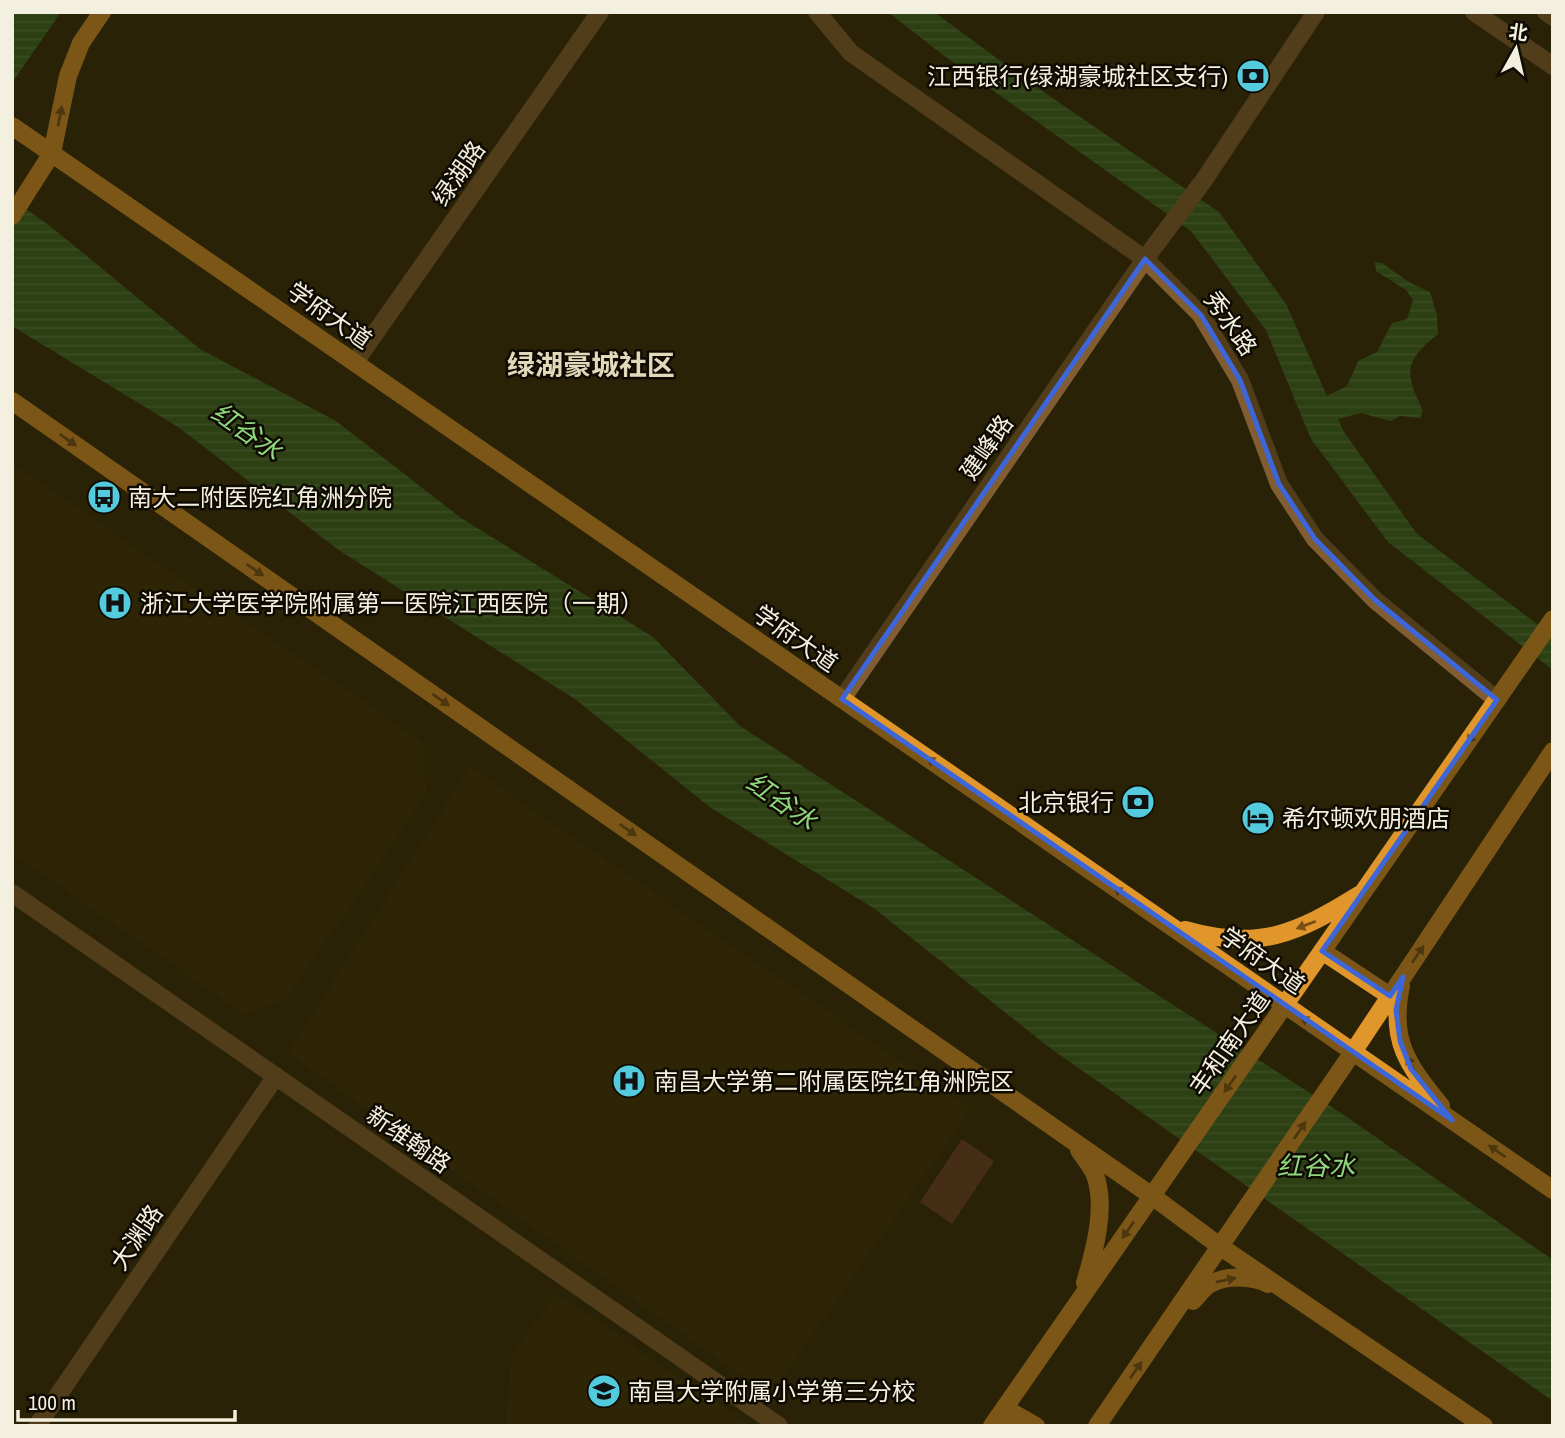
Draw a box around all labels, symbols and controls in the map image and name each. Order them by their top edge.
north arrow [1481,14,1551,84]
text: 北 [1507,18,1530,46]
bank icon: 江西银行(绿湖豪城社区支行) [1234,57,1272,95]
place label: 江西银行(绿湖豪城社区支行) [927,60,1228,92]
one-way arrow [54,105,65,127]
street label: 绿湖路 [424,134,492,212]
street label: 学府大道 [282,274,378,356]
street label: 秀水路 [1197,284,1265,362]
district label: 绿湖豪城社区 [507,346,675,384]
water label: 红谷水 [205,394,290,468]
street label: 建峰路 [952,408,1020,486]
one-way arrow [59,433,77,447]
bus stop icon: 南大二附医院红角洲分院 [85,478,123,516]
place label: 南大二附医院红角洲分院 [128,481,392,513]
one-way arrow [246,563,264,577]
hospital icon: 浙江大学医学院附属第一医院江西医院（一期） [96,584,134,622]
place label: 浙江大学医学院附属第一医院江西医院（一期） [140,587,644,619]
street label: 学府大道 [748,597,844,679]
one-way arrow [432,693,450,707]
one-way arrow [1466,726,1480,744]
one-way arrow [926,756,944,770]
water label: 红谷水 [740,764,825,838]
bank icon: 北京银行 [1119,783,1157,821]
place label: 北京银行 [1018,786,1114,818]
hotel icon: 希尔顿欢朋酒店 [1239,799,1277,837]
place label: 希尔顿欢朋酒店 [1282,802,1450,834]
one-way arrow [619,823,637,837]
one-way arrow [1113,886,1131,900]
street label: 学府大道 [1215,919,1311,1001]
one-way arrow [1295,920,1316,931]
one-way arrow [1412,944,1425,964]
street label: 丰和南大道 [1181,985,1277,1101]
one-way arrow [1300,1015,1318,1029]
one-way arrow [1406,1055,1417,1075]
hospital icon: 南昌大学第二附属医院红角洲院区 [610,1062,648,1100]
place label: 南昌大学第二附属医院红角洲院区 [654,1065,1014,1097]
one-way arrow [1224,1074,1237,1093]
street label: 新维翰路 [361,1098,457,1180]
one-way arrow [1293,1121,1307,1139]
one-way arrow [1488,1144,1506,1158]
water label: 红谷水 [1277,1148,1356,1183]
street label: 大渊路 [103,1198,169,1276]
one-way arrow [1121,1221,1135,1239]
one-way arrow [1215,1275,1237,1286]
one-way arrow [1129,1361,1143,1379]
school or university icon: 南昌大学附属小学第三分校 [585,1372,623,1410]
place label: 南昌大学附属小学第三分校 [628,1375,916,1407]
scale bar [18,1378,234,1422]
text: 100 m [28,1388,76,1417]

